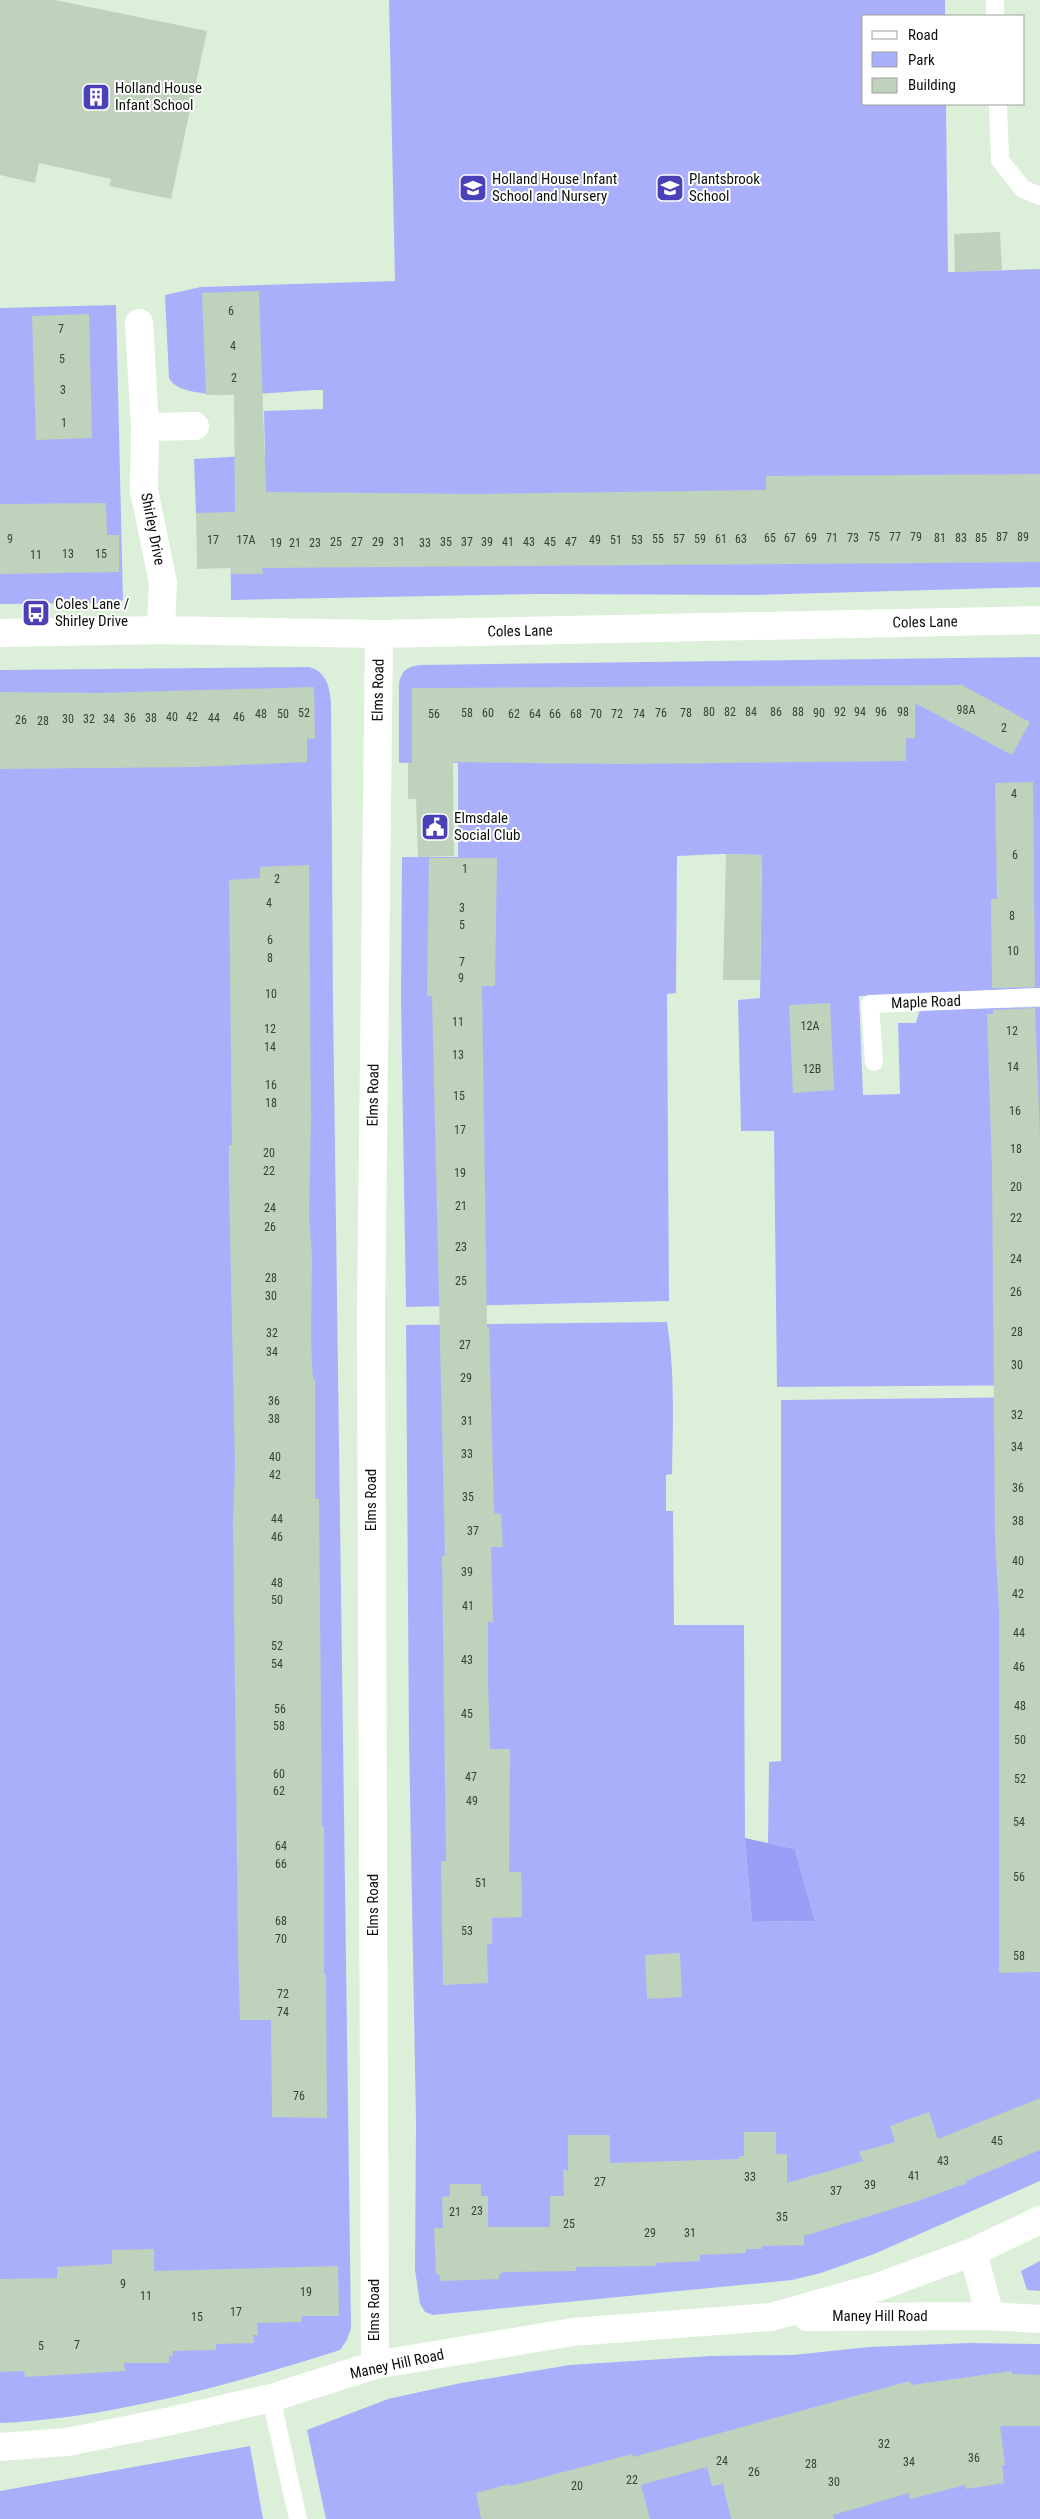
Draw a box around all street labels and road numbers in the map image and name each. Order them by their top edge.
street label: Shirley Drive [137,491,169,567]
street label: Coles Lane [892,612,958,632]
street label: Coles Lane [487,621,553,641]
street label: Elms Road [368,659,388,721]
street label: Maple Road [891,992,961,1012]
street label: Elms Road [363,1064,383,1126]
street label: Elms Road [362,1469,380,1531]
street label: Elms Road [364,1874,382,1936]
street label: Elms Road [365,2279,383,2341]
street label: Maney Hill Road [832,2307,928,2325]
street label: Maney Hill Road [348,2345,446,2383]

